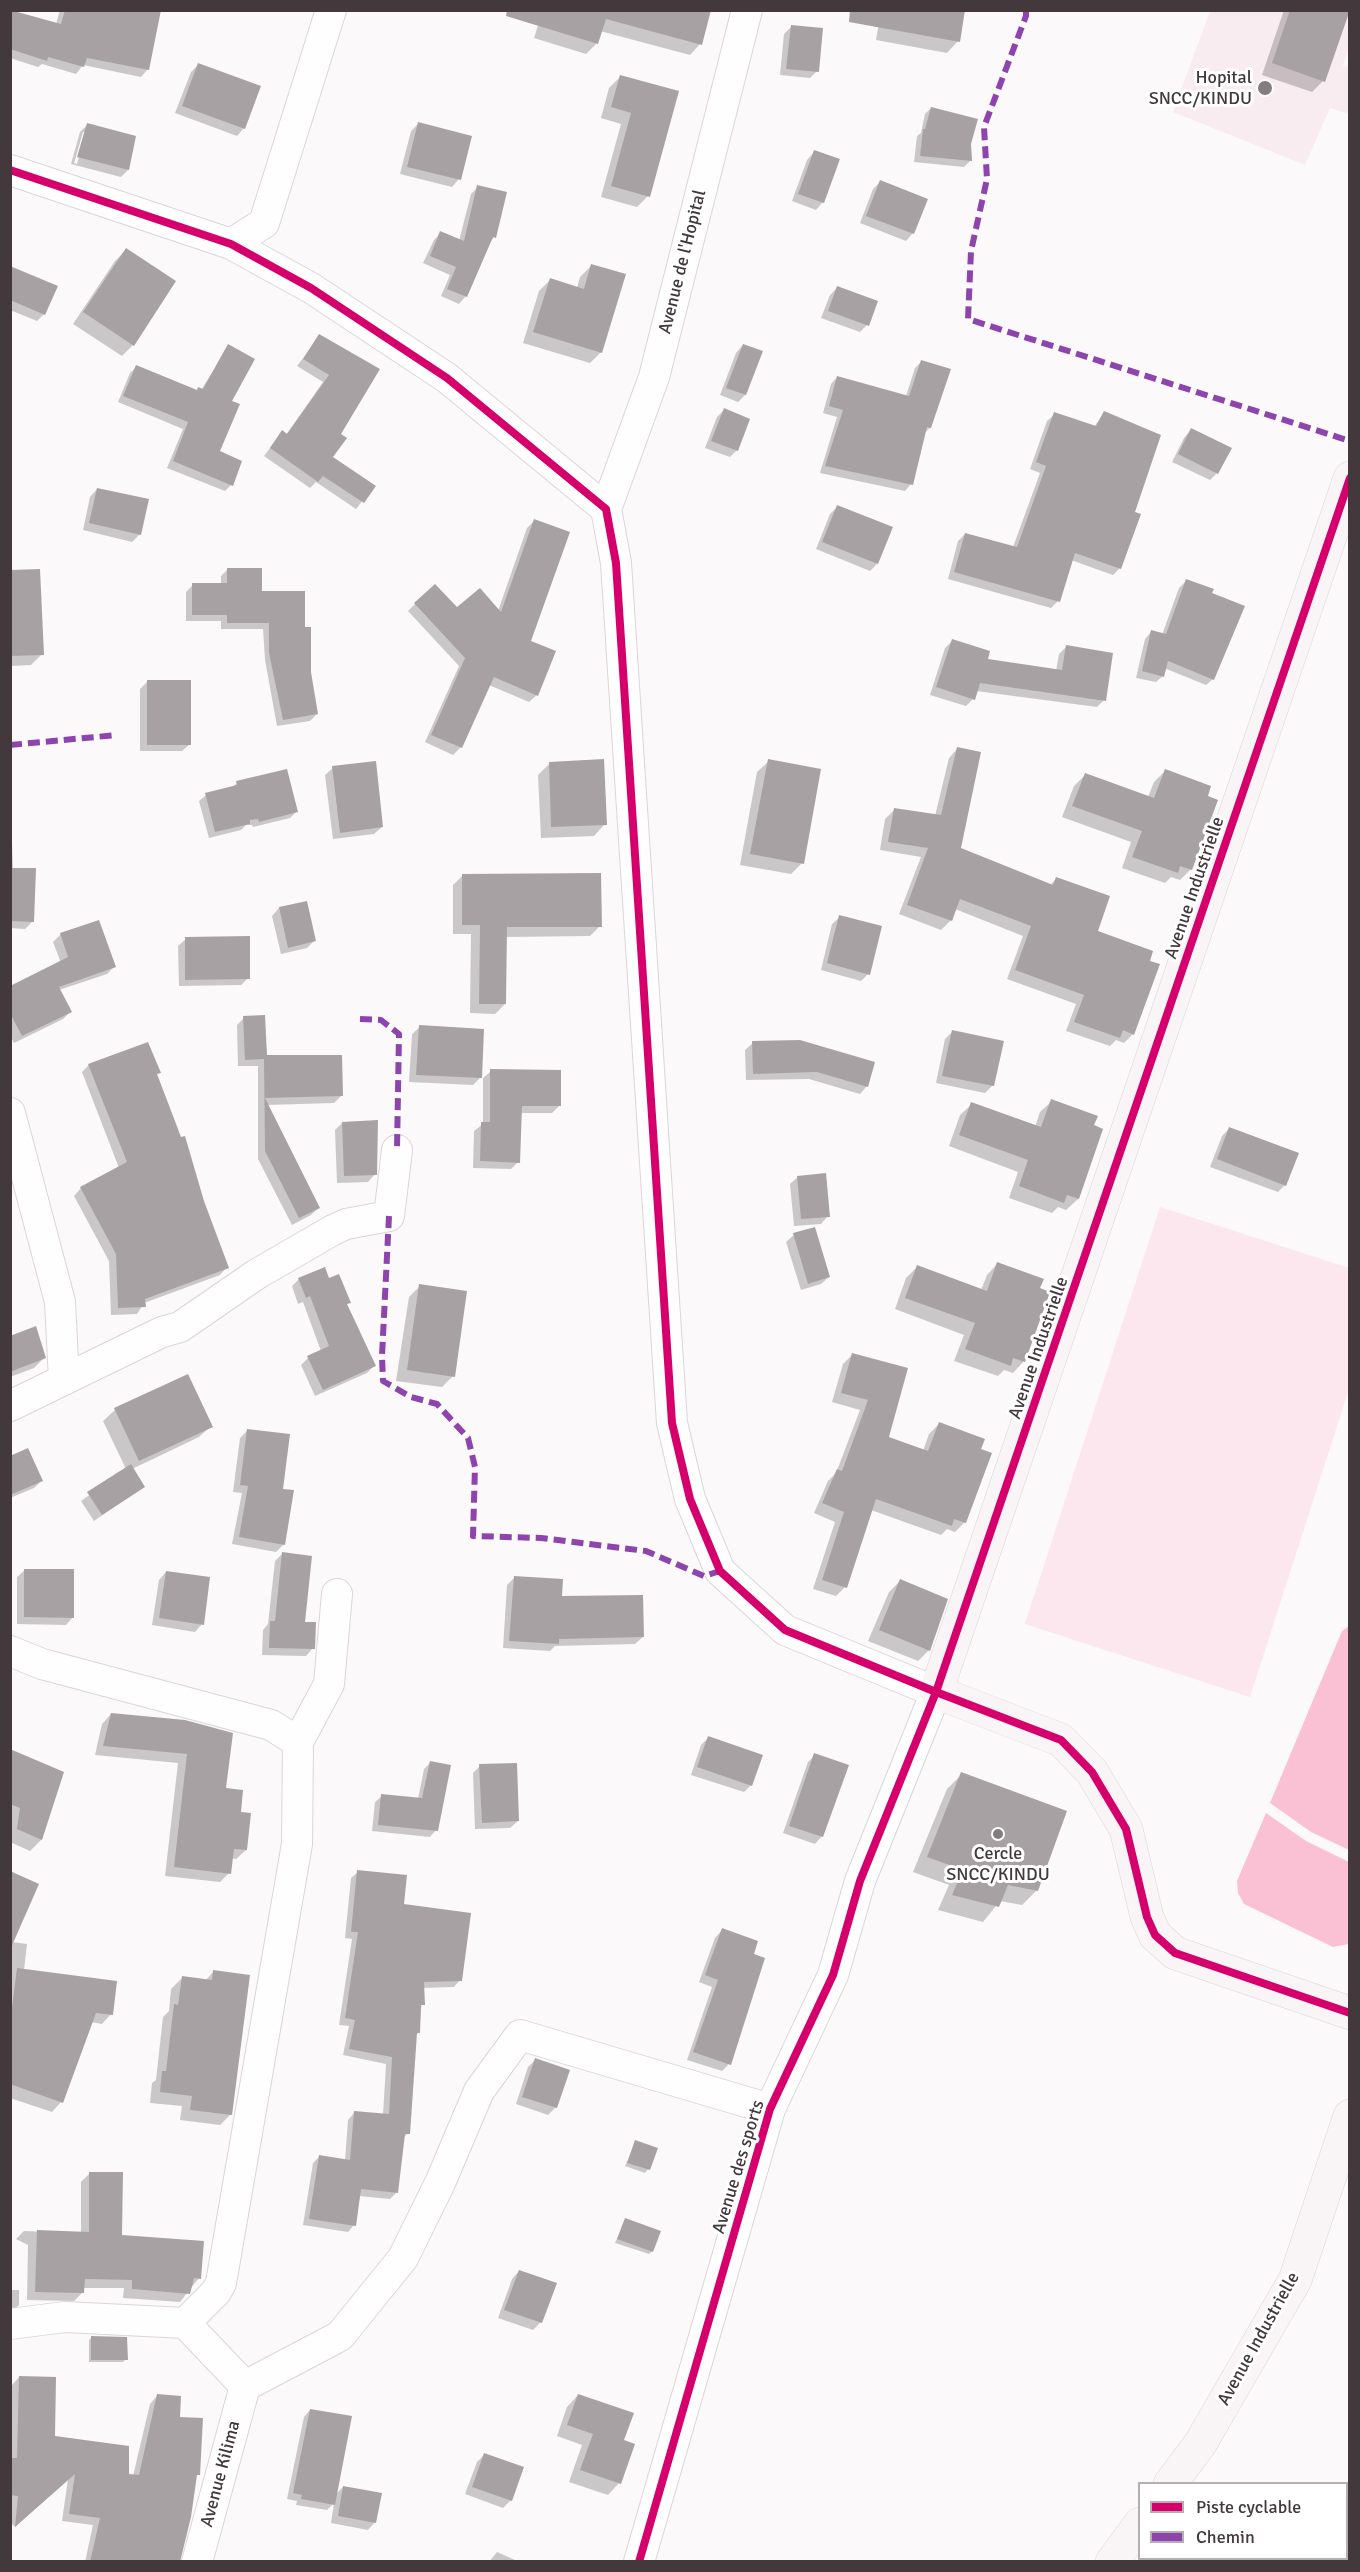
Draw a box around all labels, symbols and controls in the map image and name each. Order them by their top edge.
place label: Hopital SNCC/KINDU [1149,67,1252,110]
marker: Hopital SNCC/KINDU [1256,79,1274,97]
street label: Avenue de l'Hopital [655,188,711,336]
street label: Avenue Industrielle [1161,814,1229,962]
street label: Avenue Industrielle [1005,1274,1073,1422]
marker: Cercle SNCC/KINDU [991,1827,1005,1841]
place label: Cercle SNCC/KINDU [946,1843,1050,1886]
street label: Avenue des sports [708,2098,770,2236]
street label: Avenue Industrielle [1213,2269,1305,2409]
street label: Avenue Kilima [196,2418,246,2530]
legend [1138,2482,1348,2560]
text: Piste cyclable [1196,2496,1301,2518]
text: Chemin [1196,2526,1255,2548]

